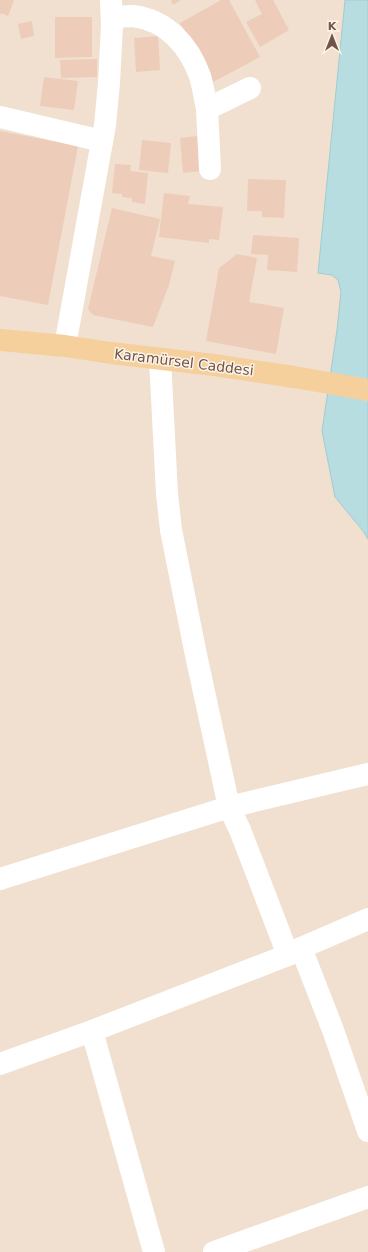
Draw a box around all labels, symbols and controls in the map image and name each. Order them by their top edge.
north arrow [312,16,352,56]
text: K [328,20,337,33]
street label: Karamürsel Caddesi [113,346,255,378]

